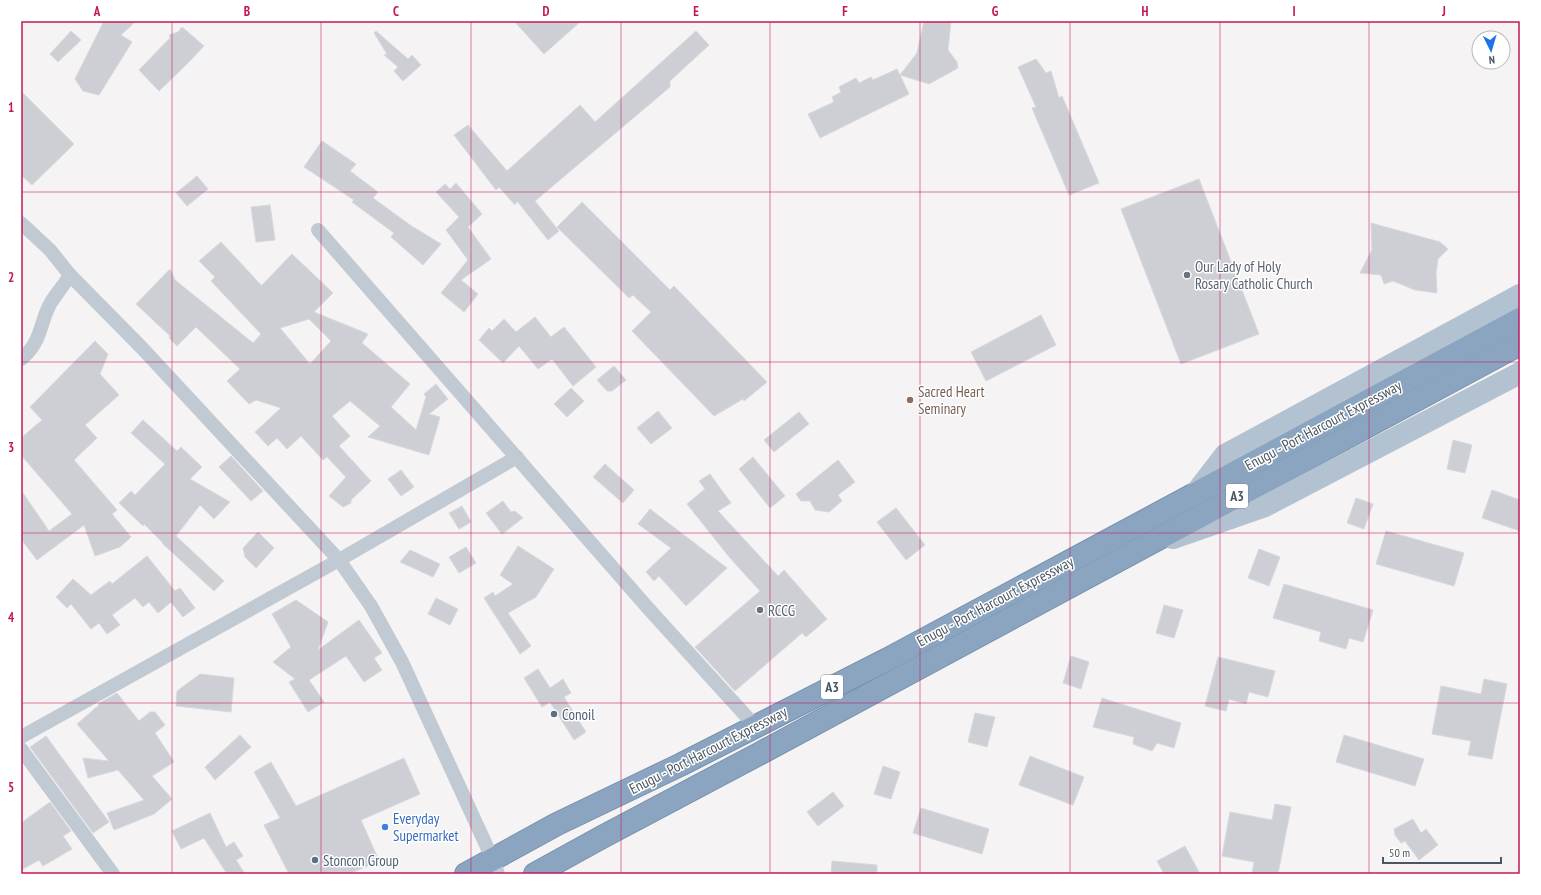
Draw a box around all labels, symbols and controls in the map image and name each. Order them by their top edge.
text: A [93,3,101,20]
text: B [244,3,250,20]
text: C [393,3,399,20]
text: D [543,3,550,20]
text: E [693,3,699,20]
text: F [842,3,848,20]
text: G [992,3,999,20]
text: H [1142,3,1149,20]
text: I [1292,3,1296,20]
text: J [1441,3,1446,20]
north arrow [1471,30,1511,70]
text: N [1488,53,1495,67]
text: 1 [8,99,14,116]
place label: Our Lady of Holy Rosary Catholic Church [1195,257,1313,293]
text: 2 [8,269,14,286]
marker: Our Lady of Holy Rosary Catholic Church [1182,270,1192,280]
street label: Enugu - Port Harcourt Expressway [1241,375,1405,474]
place label: Sacred Heart Seminary [918,382,985,418]
marker: Sacred Heart Seminary [905,395,915,405]
text: 3 [8,439,14,456]
road number: A3 [1226,484,1248,508]
street label: Enugu - Port Harcourt Expressway [913,551,1077,650]
place label: RCCG [768,601,795,620]
marker: RCCG [755,605,765,615]
text: 4 [8,609,15,626]
road number: A3 [821,675,843,699]
street label: Enugu - Port Harcourt Expressway [626,702,790,798]
place label: Conoil [562,705,595,724]
marker: Conoil [549,709,559,719]
text: 5 [8,779,14,796]
place label: Everyday Supermarket [393,809,459,845]
marker: Everyday Supermarket [380,822,390,832]
scale bar [1383,839,1501,865]
text: 50 m [1389,845,1410,860]
place label: Stoncon Group [323,851,399,870]
marker: Stoncon Group [310,855,320,865]

